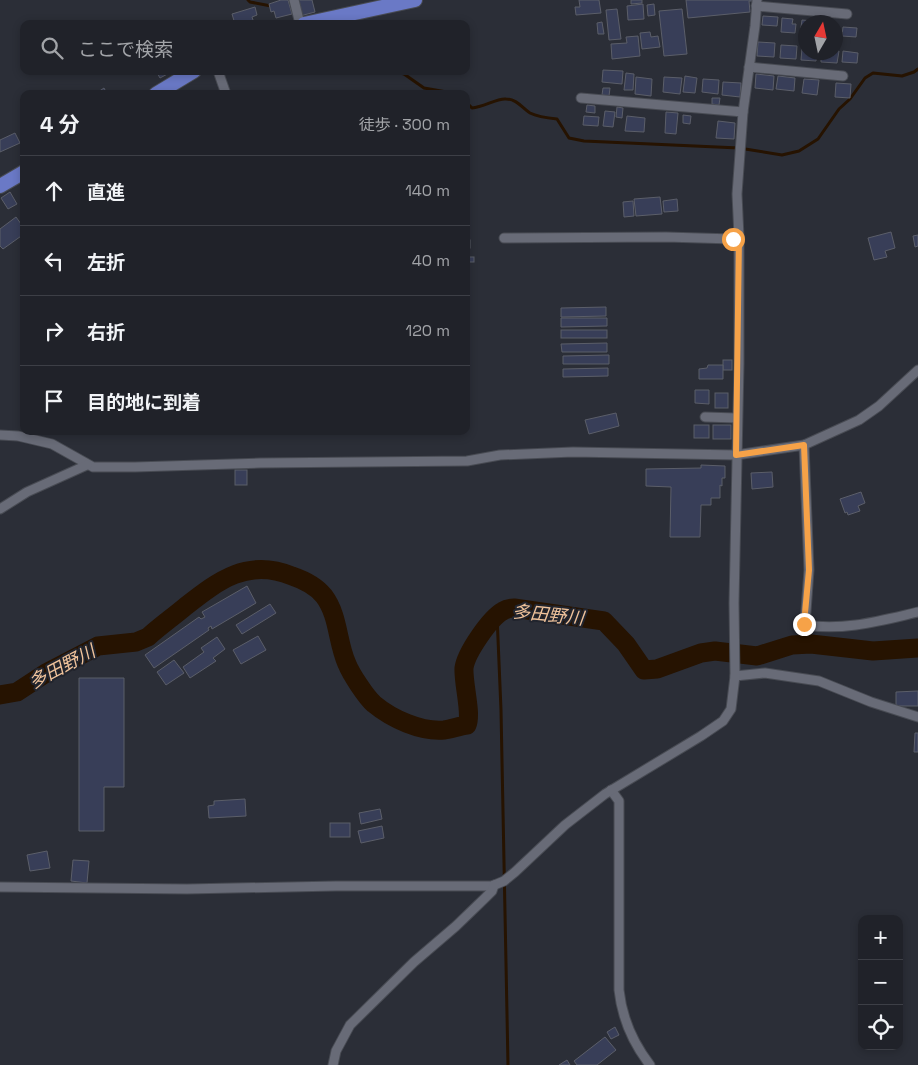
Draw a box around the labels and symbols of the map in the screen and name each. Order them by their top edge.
north arrow [798,15,843,60]
route start [722,228,745,251]
water label: 多田野川 [511,599,587,630]
route end [793,613,816,636]
water label: 多田野川 [25,639,101,694]

